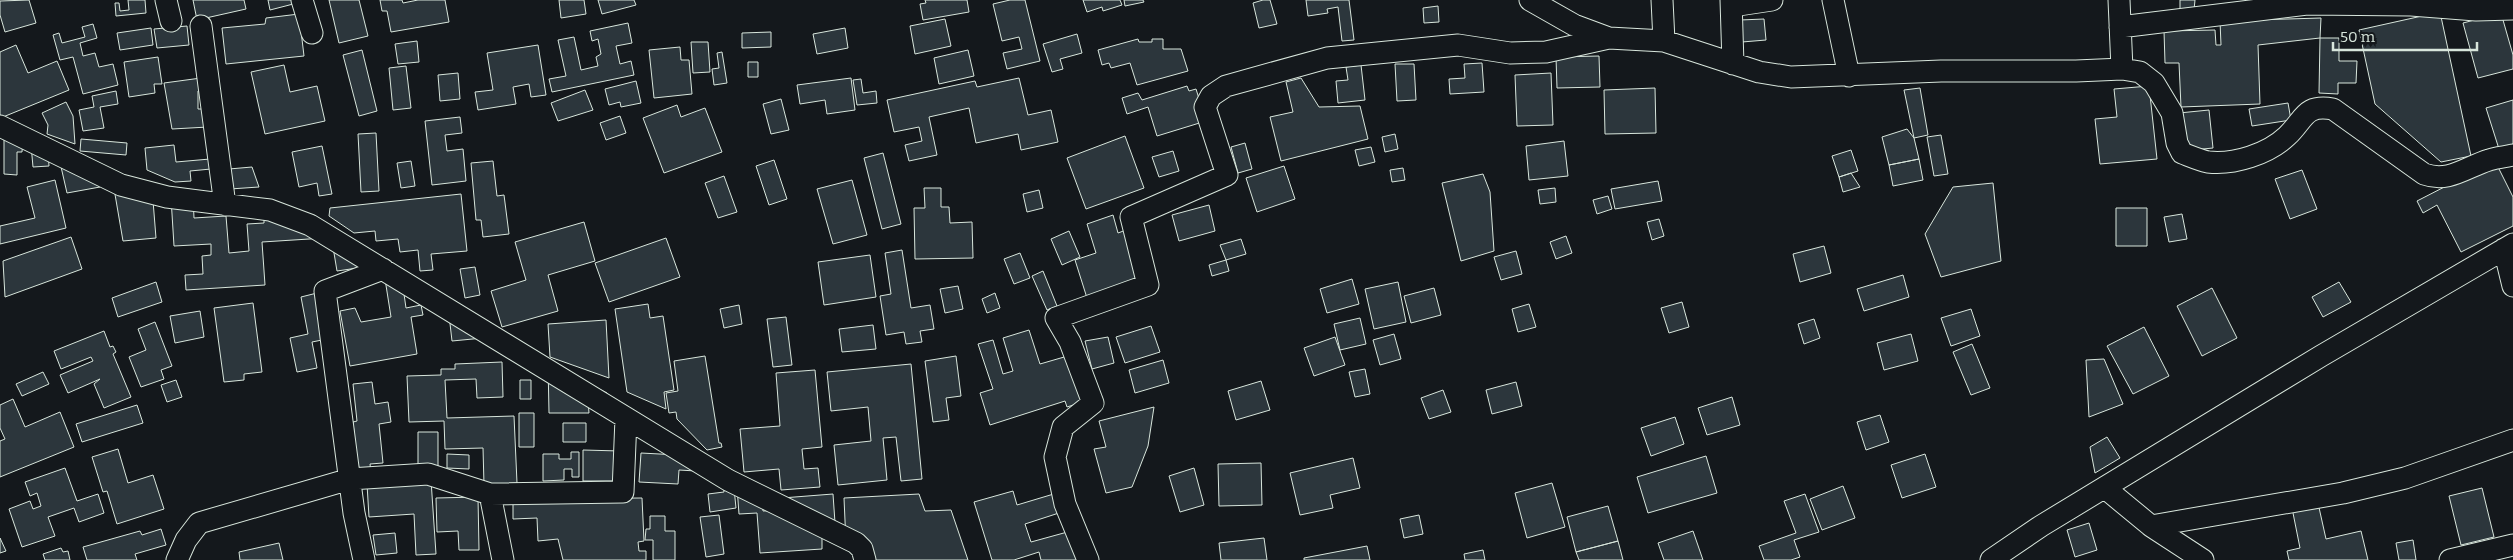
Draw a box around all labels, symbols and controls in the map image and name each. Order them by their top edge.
scale bar [2333,20,2477,52]
text: 50 m [2340,28,2376,46]

